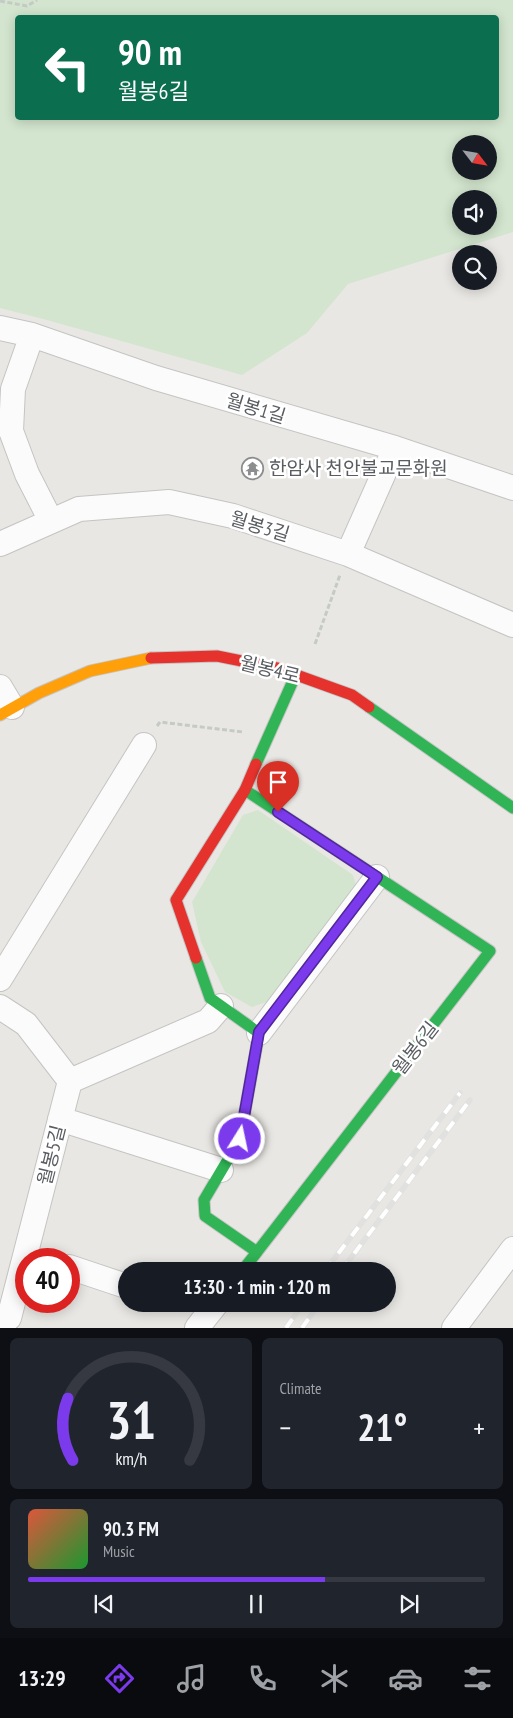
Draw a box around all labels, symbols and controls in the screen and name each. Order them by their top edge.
text: 90 m [118,29,182,75]
icon: left [35,35,100,100]
text: 월봉6길 [118,77,189,105]
north arrow [452,135,498,180]
map controls [452,135,497,290]
button: sound [452,190,497,235]
button: search [452,245,497,290]
street label: 월봉1길 [223,388,289,428]
temple icon: 한암사 천안불교문화원 [241,456,265,480]
place label: 한암사 천안불교문화원 [269,456,448,480]
street label: 월봉3길 [227,506,293,546]
street label: 월봉4로 [238,650,302,688]
pin [257,761,299,812]
icon: arrive [264,768,292,796]
street label: 월봉6길 [387,1017,443,1079]
position arrow [213,1112,265,1164]
street label: 월봉5길 [32,1123,70,1187]
speed limit sign: 40 [15,1248,80,1313]
text: 13:30 · 1 min · 120 m [184,1275,330,1299]
text: Climate [280,1378,322,1398]
text: 31 [106,1386,156,1453]
text: 21° [357,1402,407,1451]
text: − [280,1409,291,1446]
text: + [473,1409,485,1446]
text: km/h [115,1447,147,1470]
text: 90.3 FM [103,1517,159,1541]
text: Music [103,1541,135,1561]
icon: previous [90,1590,118,1618]
icon: pause [242,1590,270,1618]
icon: next [395,1590,423,1618]
icon: directions [102,1661,137,1696]
icon: music [174,1661,209,1696]
icon: phone [245,1661,280,1696]
icon: climate [317,1661,352,1696]
icon: car [388,1661,423,1696]
icon: filters [460,1661,495,1696]
text: 13:29 [18,1664,66,1692]

